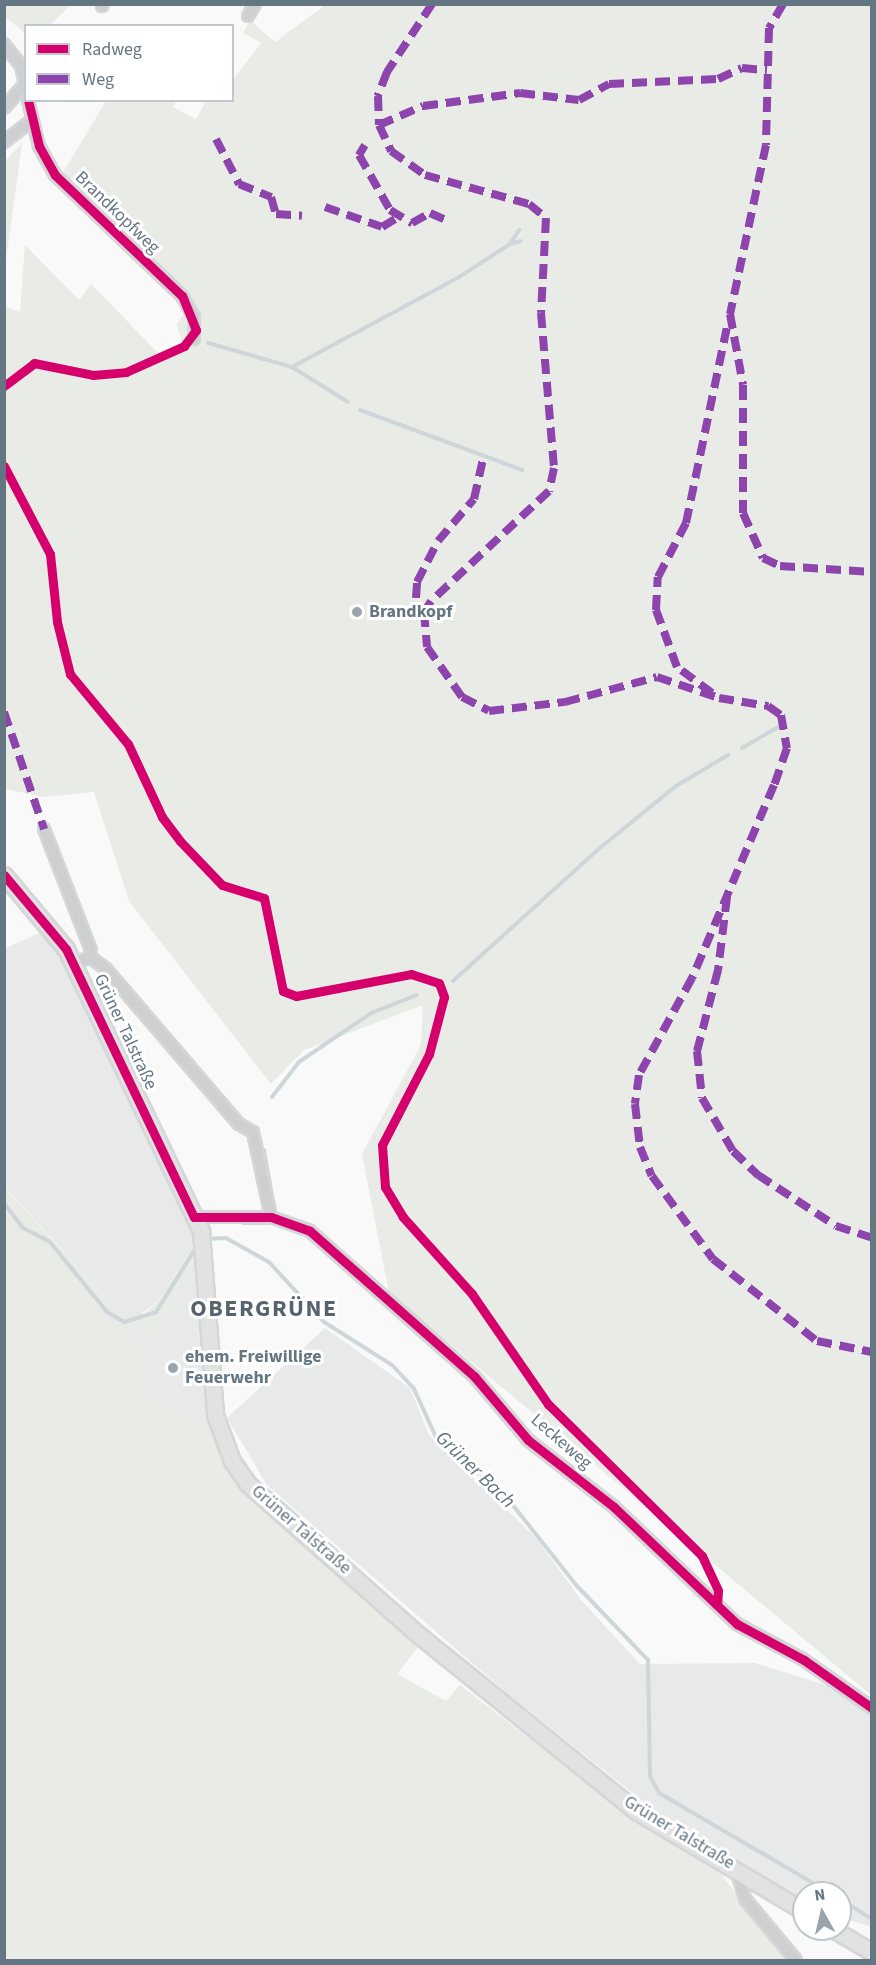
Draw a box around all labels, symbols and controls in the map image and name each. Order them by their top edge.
legend [24,24,234,102]
text: Radweg [82,37,142,62]
text: Weg [82,67,114,92]
street label: Brandkopfweg [70,167,164,259]
place label: Brandkopf [369,601,452,623]
marker: Brandkopf [350,605,364,619]
street label: Grüner Talstraße [89,971,161,1093]
district label: OBERGRÜNE [190,1295,338,1323]
place label: ehem. Freiwillige Feuerwehr [185,1347,322,1390]
marker: ehem. Freiwillige Feuerwehr [166,1361,180,1375]
street label: Leckeweg [526,1410,596,1474]
water label: Grüner Bach [430,1426,520,1514]
street label: Grüner Talstraße [247,1481,355,1579]
street label: Grüner Talstraße [620,1791,738,1875]
north arrow [792,1881,852,1941]
text: N [813,1884,827,1907]

